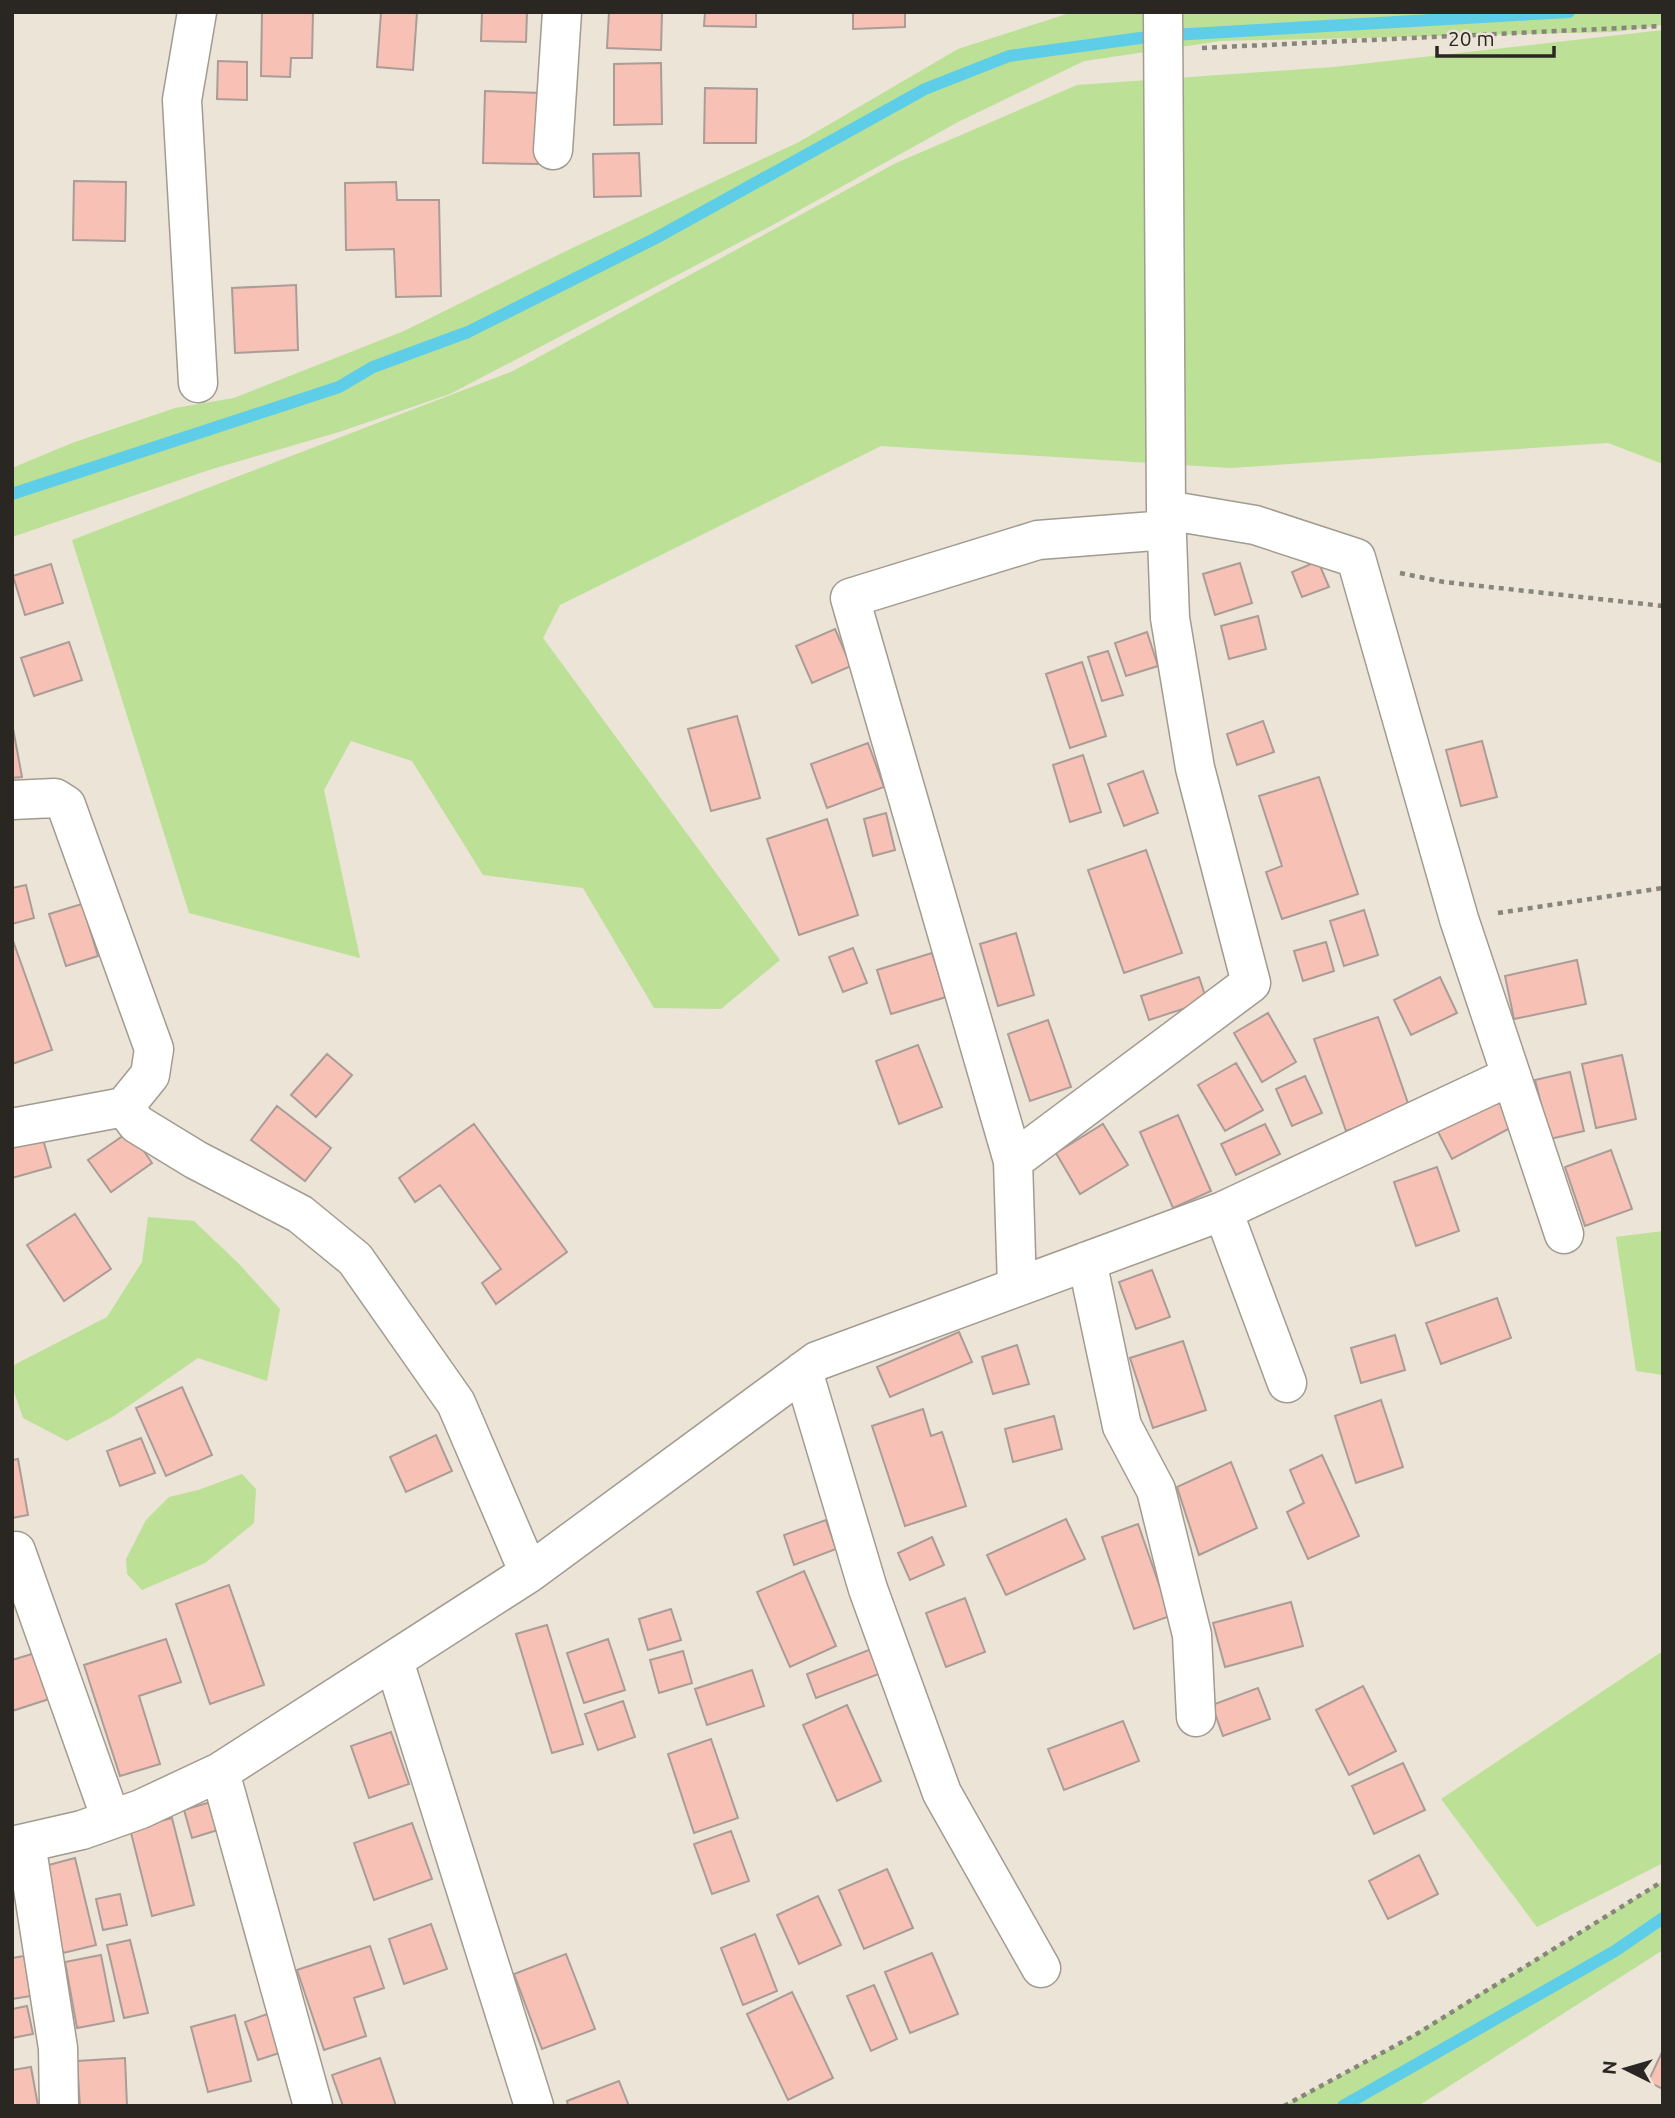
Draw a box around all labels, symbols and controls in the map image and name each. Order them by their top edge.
scale bar [1437,14,1554,58]
text: 20 m [1448,26,1495,50]
north arrow [1591,2034,1661,2104]
text: N [1597,2059,1621,2076]

